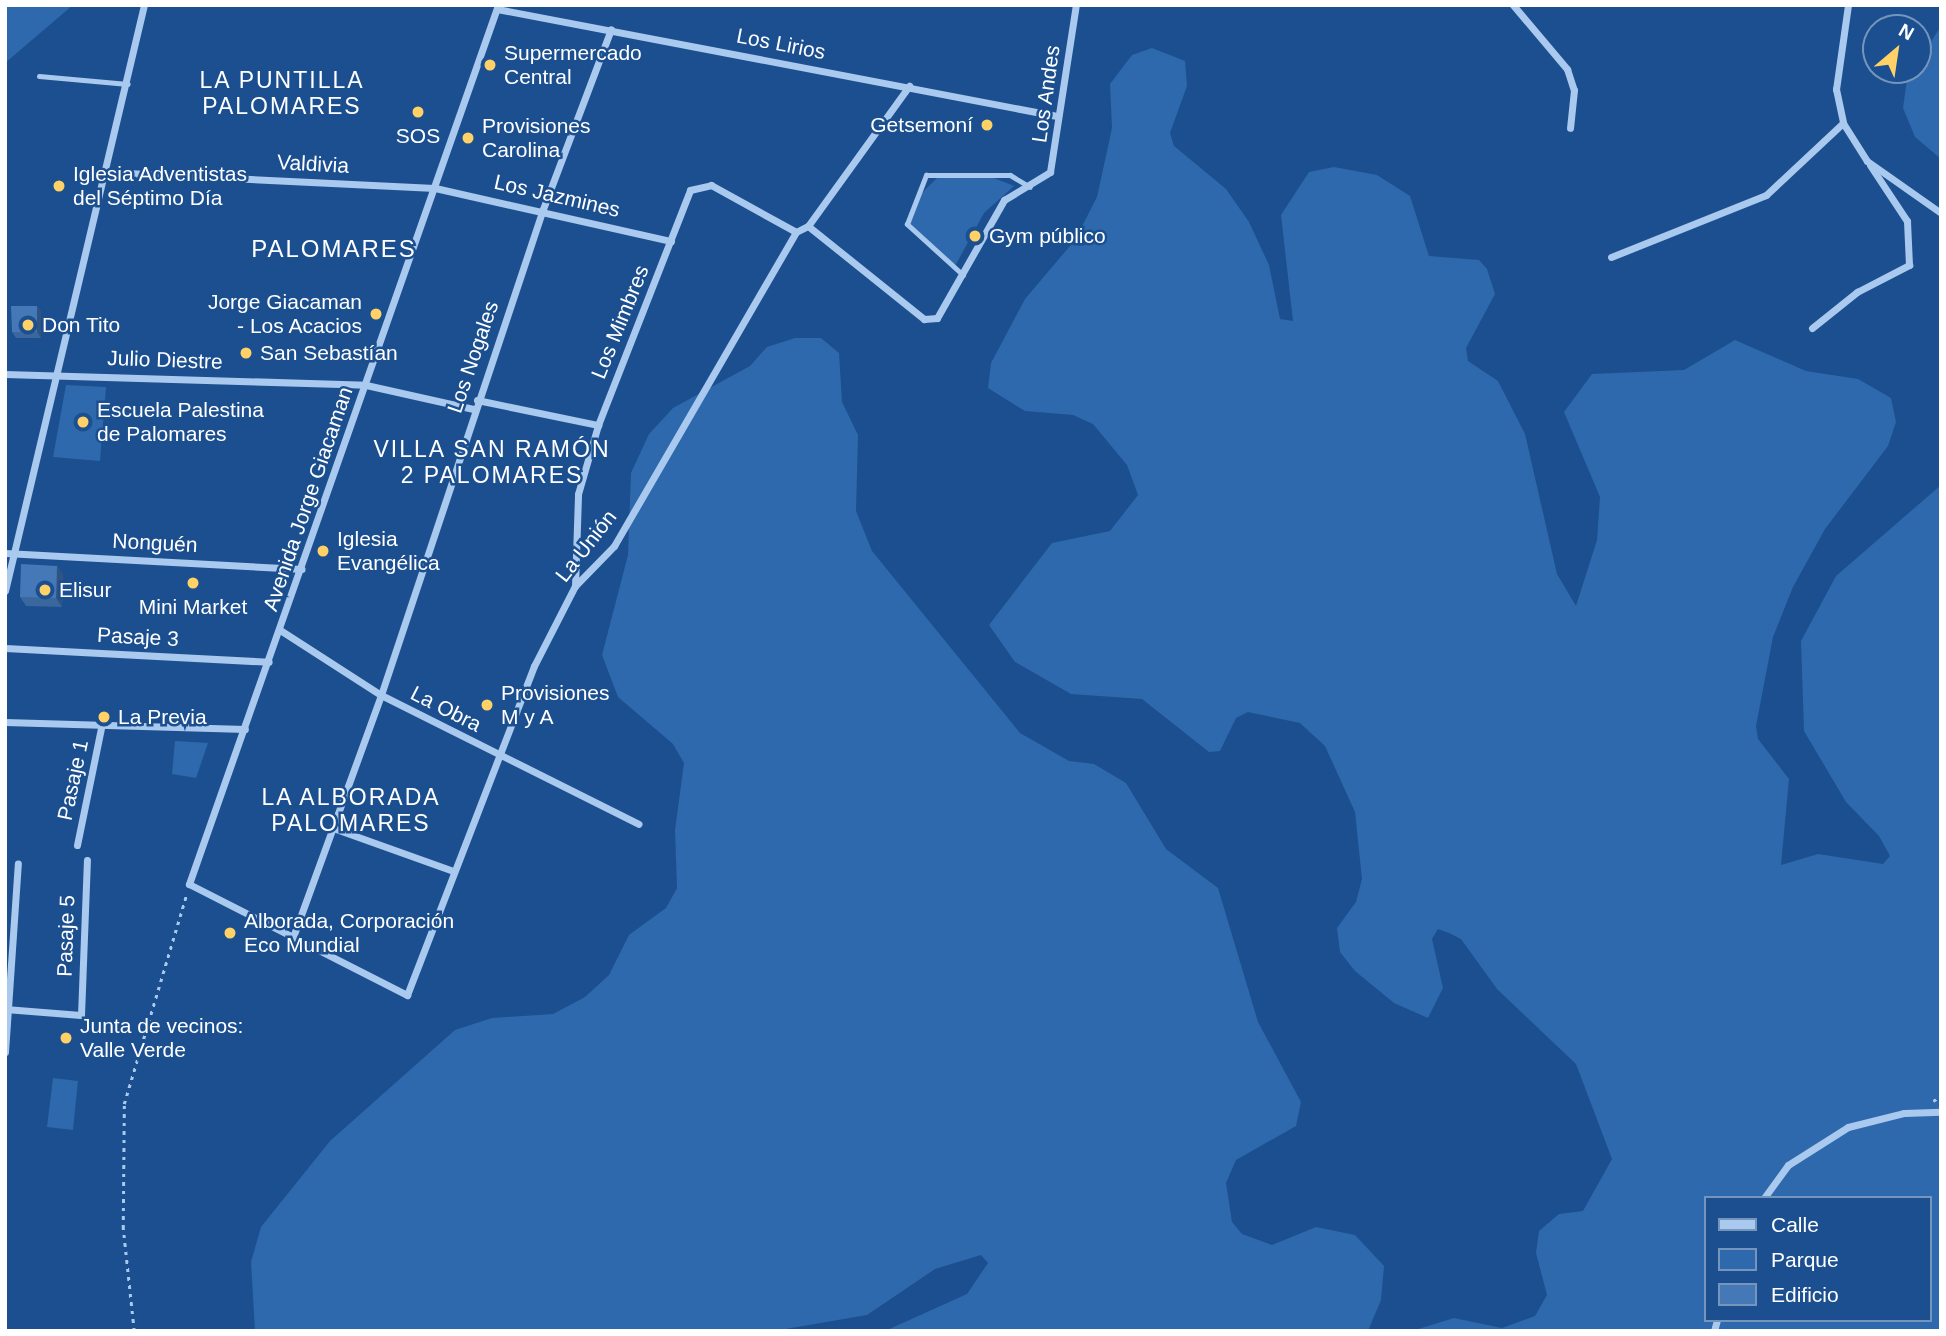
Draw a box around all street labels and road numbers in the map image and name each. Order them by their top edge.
street label: Los Lirios [734,23,828,65]
street label: Los Andes [1027,43,1065,145]
street label: Valdivia [276,150,350,178]
street label: Los Jazmines [492,169,622,223]
street label: Los Mimbres [586,262,654,382]
street label: Los Nogales [442,298,504,416]
street label: Julio Diestre [107,345,223,375]
street label: Avenida Jorge Giacaman [258,384,358,614]
street label: La Unión [550,505,622,587]
street label: Nonguén [112,528,198,558]
street label: Pasaje 3 [97,622,179,652]
street label: La Obra [406,681,486,737]
street label: Pasaje 1 [52,737,94,823]
street label: Pasaje 5 [52,895,80,977]

